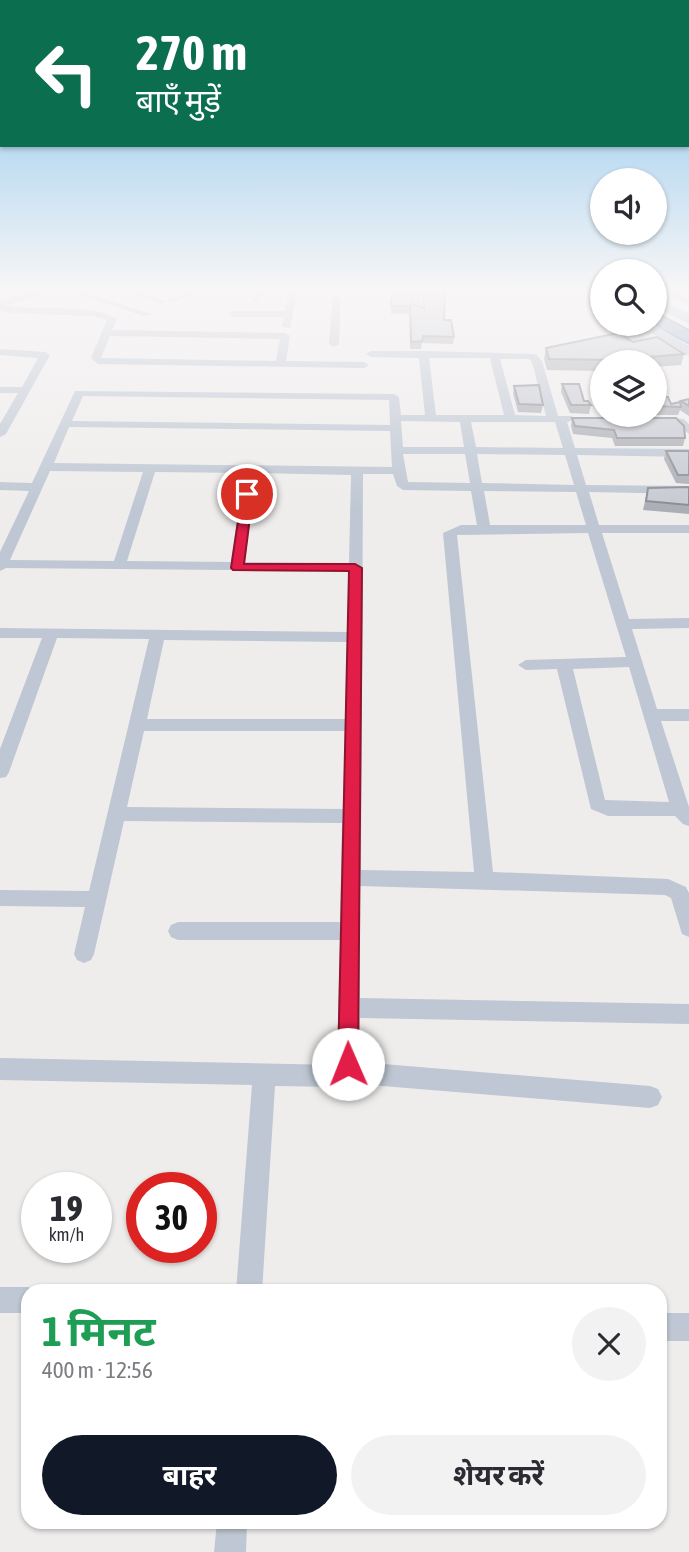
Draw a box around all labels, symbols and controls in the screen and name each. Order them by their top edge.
text: 270 m [136,24,247,80]
icon: left [21,28,112,119]
text: बाएँ मुड़ें [136,82,221,119]
map controls [590,168,667,427]
button: sound [590,168,667,245]
button: search [590,259,667,336]
button: layers [590,350,667,427]
pin [217,464,277,524]
icon: arrive [228,475,266,513]
position arrow [311,1027,385,1101]
speed limit sign: 30 [126,1172,217,1263]
text: 19 [50,1188,83,1228]
text: km/h [49,1224,84,1245]
text: 1 मिनट [42,1307,156,1355]
button: close [572,1307,646,1381]
text: 400 m · 12:56 [42,1357,153,1383]
button: बाहर [42,1435,337,1515]
button: शेयर करें [351,1435,646,1515]

